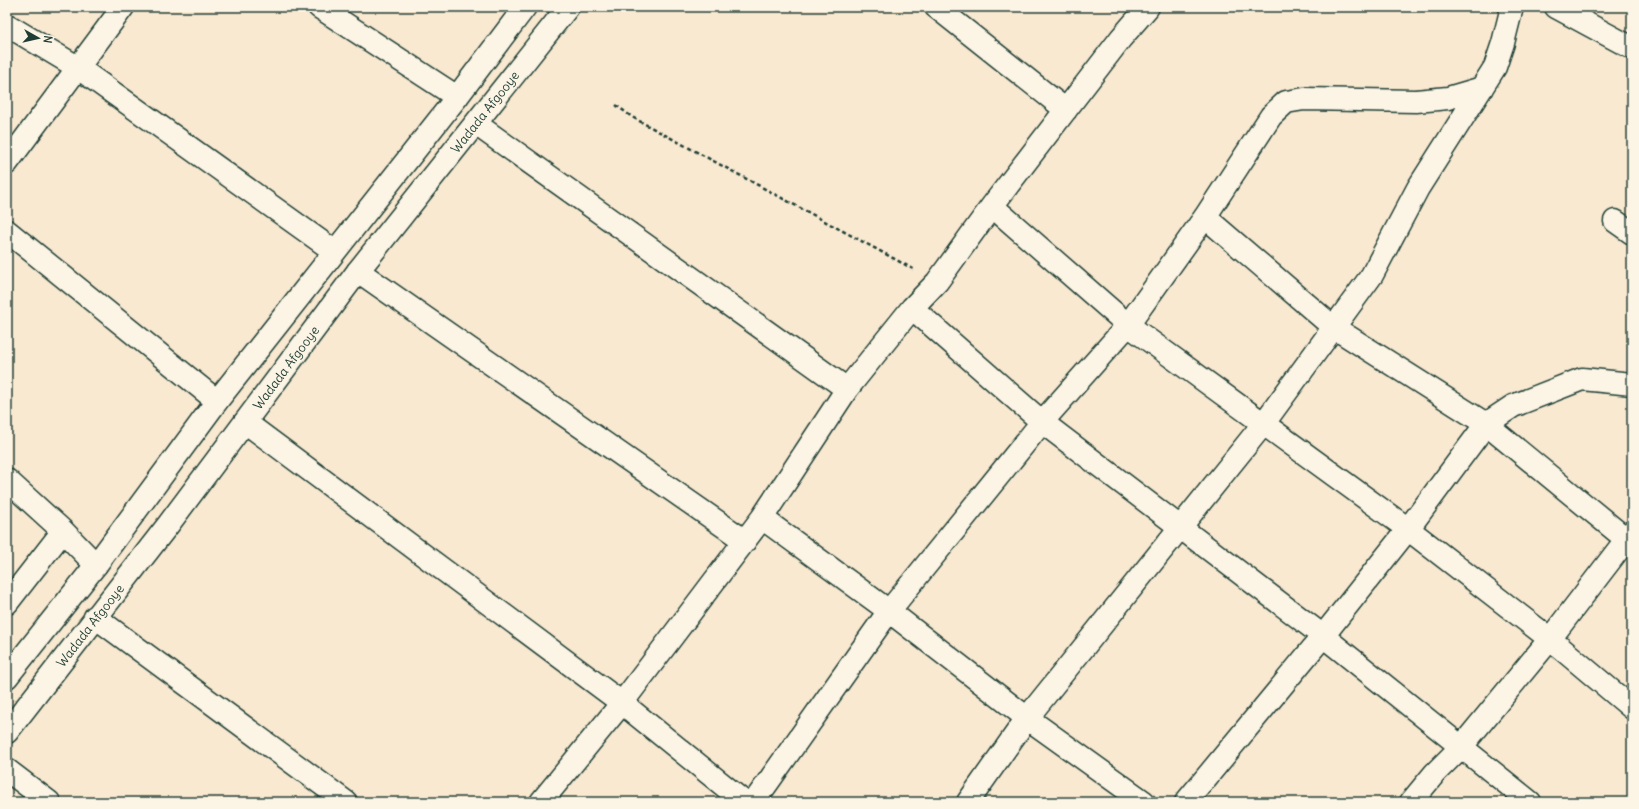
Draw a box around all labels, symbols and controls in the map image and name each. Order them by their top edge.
north arrow [18,18,58,58]
text: N [40,35,55,44]
street label: Wadada Afgooye [447,67,523,156]
street label: Wadada Afgooye [249,322,323,413]
street label: Wadada Afgooye [52,580,127,670]

